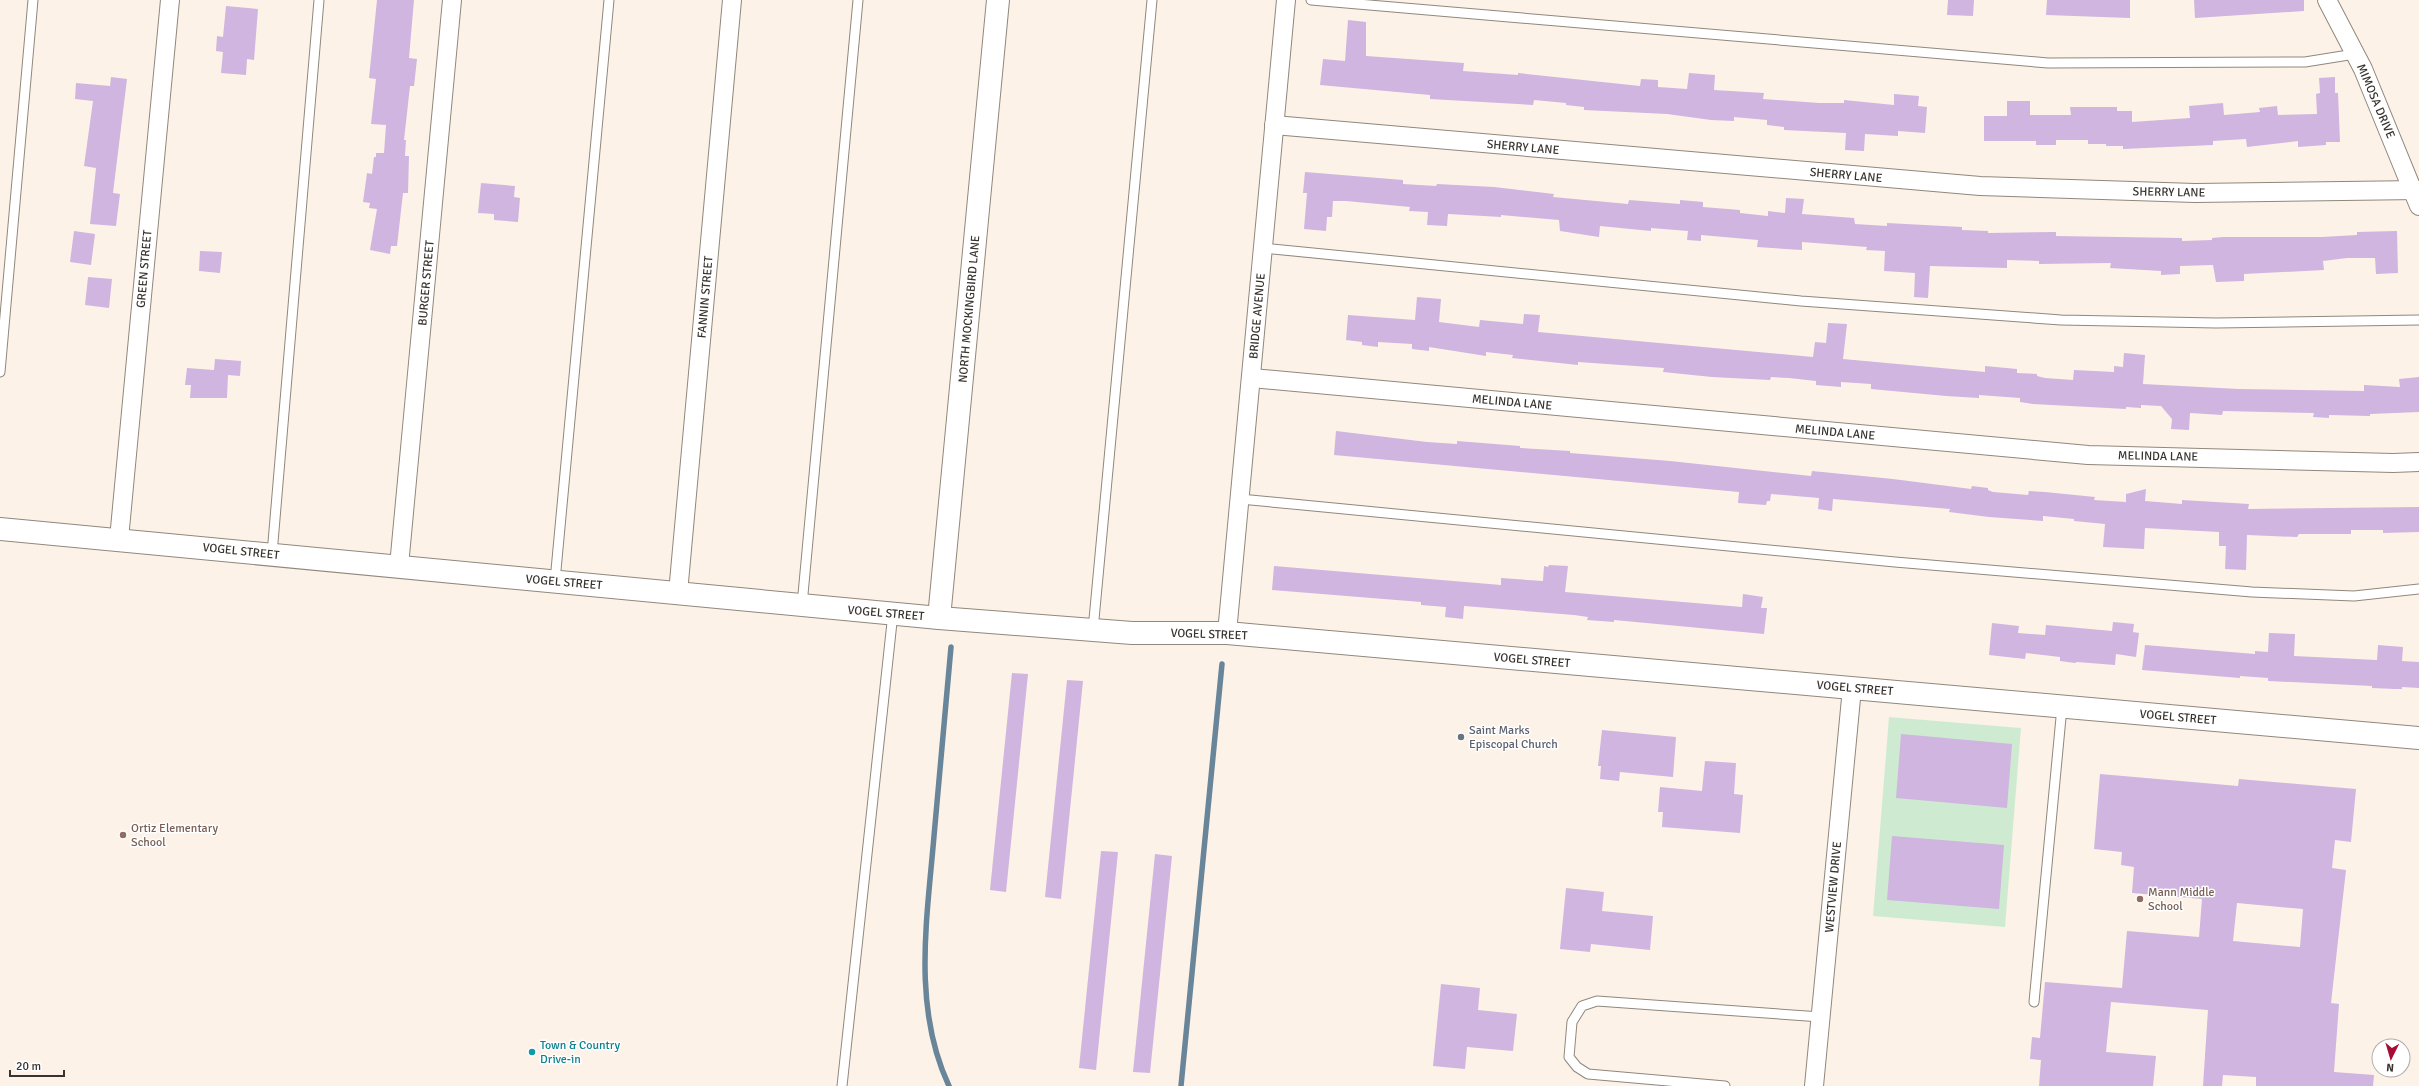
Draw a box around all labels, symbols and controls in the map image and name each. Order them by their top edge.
street label: MIMOSA DRIVE [2353,62,2398,141]
street label: SHERRY LANE [1486,137,1560,158]
street label: SHERRY LANE [1809,165,1883,186]
street label: SHERRY LANE [2132,184,2206,201]
street label: GREEN STREET [134,229,155,309]
street label: NORTH MOCKINGBIRD LANE [956,234,983,383]
street label: BURGER STREET [415,240,438,326]
street label: FANNIN STREET [694,255,717,339]
street label: BRIDGE AVENUE [1246,272,1269,360]
street label: MELINDA LANE [1471,392,1553,413]
street label: MELINDA LANE [1794,422,1876,443]
street label: MELINDA LANE [2118,448,2198,465]
street label: VOGEL STREET [202,540,280,563]
street label: VOGEL STREET [525,572,603,593]
street label: VOGEL STREET [847,603,925,624]
street label: VOGEL STREET [1170,626,1248,643]
street label: VOGEL STREET [1493,650,1571,671]
street label: VOGEL STREET [1816,678,1894,699]
street label: VOGEL STREET [2139,707,2217,728]
place label: Saint Marks Episcopal Church [1469,723,1558,752]
marker: Saint Marks Episcopal Church [1456,732,1466,742]
place label: Ortiz Elementary School [131,821,218,850]
marker: Ortiz Elementary School [118,830,128,840]
street label: WESTVIEW DRIVE [1822,841,1845,933]
place label: Mann Middle School [2148,885,2215,914]
marker: Mann Middle School [2135,894,2145,904]
place label: Town & Country Drive-in [540,1038,620,1067]
north arrow [2371,1038,2411,1078]
marker: Town & Country Drive-in [527,1047,537,1057]
scale bar [10,1052,64,1078]
text: 20 m [16,1059,41,1074]
text: N [2386,1061,2395,1074]

